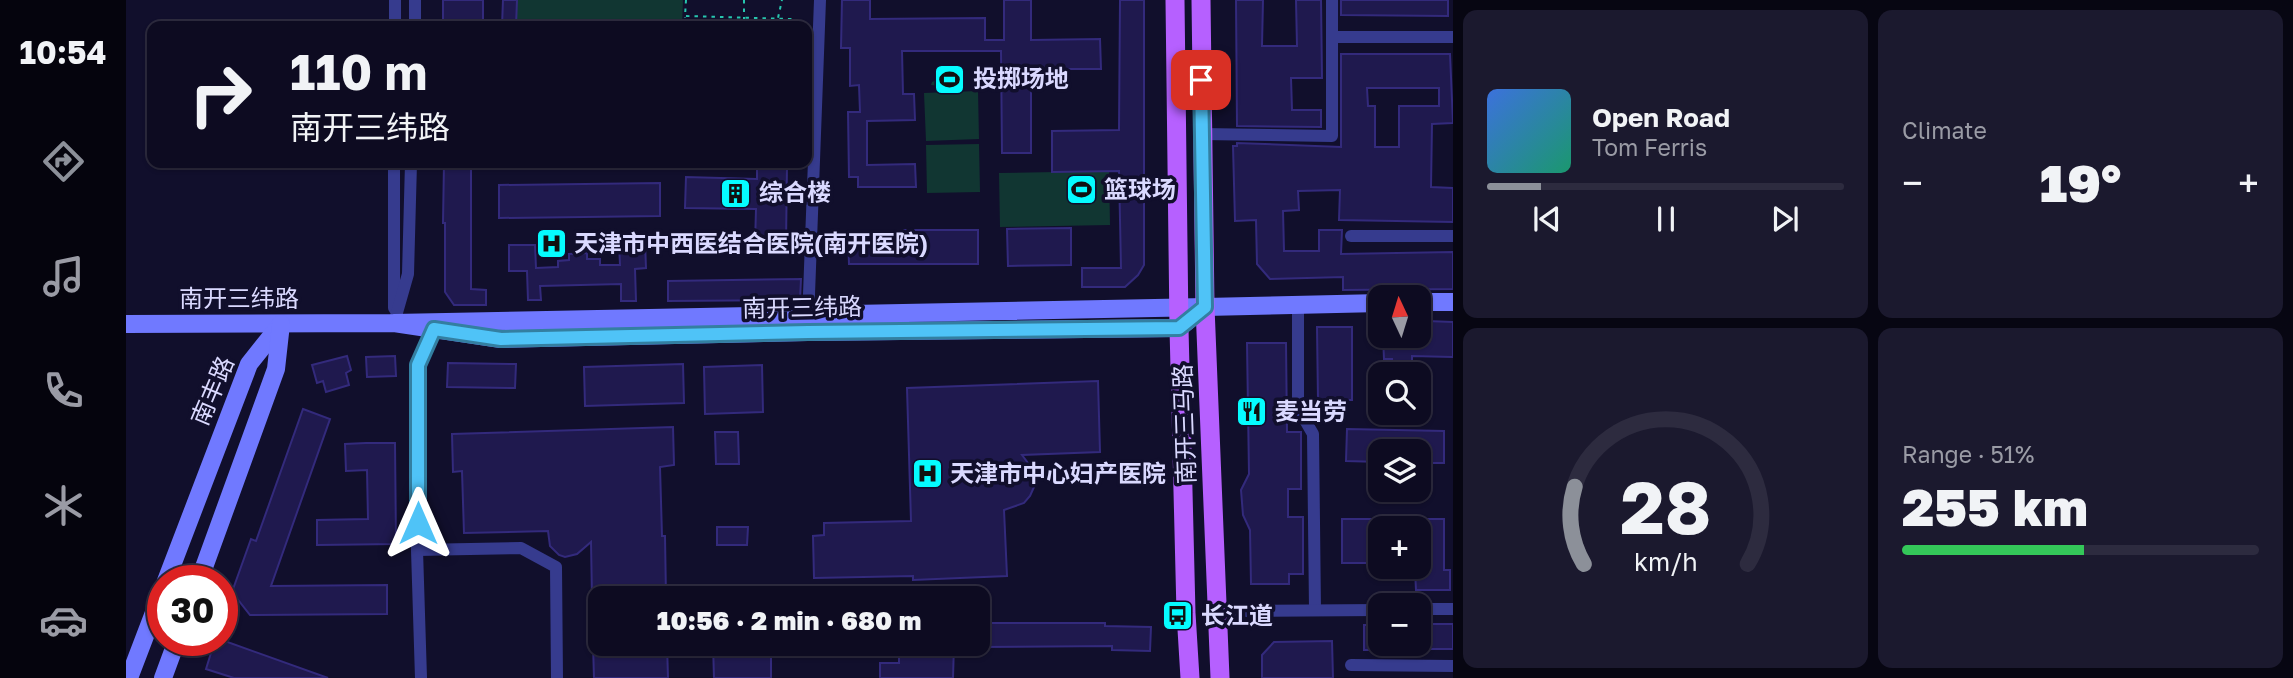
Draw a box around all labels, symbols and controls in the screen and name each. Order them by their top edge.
text: 10:54 [19,33,107,71]
text: 110 m [290,42,427,101]
icon: right [175,49,266,140]
pin [1171,50,1231,110]
icon: arrive [1182,61,1220,99]
sports icon: 投掷场地 [933,62,967,96]
place label: 投掷场地 [973,63,1069,92]
text: Open Road [1592,102,1730,133]
text: 南开三纬路 [290,108,450,146]
text: Climate [1902,116,1987,144]
text: Tom Ferris [1592,133,1707,161]
icon: directions [39,137,88,186]
text: 19° [2040,151,2121,213]
text: − [1902,160,1923,205]
text: + [2238,160,2259,205]
sports icon: 篮球场 [1064,173,1098,207]
place label: 篮球场 [1104,174,1176,203]
building icon: 综合楼 [719,176,753,210]
place label: 综合楼 [759,177,831,206]
icon: previous [1528,200,1566,238]
icon: pause [1647,200,1685,238]
icon: next [1766,200,1804,238]
hospital icon: 天津市中西医结合医院(南开医院) [534,227,568,261]
place label: 天津市中西医结合医院(南开医院) [574,228,928,257]
icon: music [39,252,88,301]
street label: 南开三纬路 [179,283,299,312]
north arrow [1368,285,1432,348]
map controls [1368,285,1431,656]
street label: 南开三纬路 [742,291,862,322]
street label: 南丰路 [184,352,239,429]
button: search [1368,362,1431,425]
street label: 南开三马路 [1167,364,1200,485]
icon: phone [39,366,88,415]
restaurant icon: 麦当劳 [1235,395,1269,429]
place label: 麦当劳 [1275,396,1347,425]
button: layers [1368,439,1431,502]
text: Range · 51% [1902,440,2034,468]
hospital icon: 天津市中心妇产医院 [910,457,944,491]
place label: 天津市中心妇产医院 [950,458,1166,487]
text: 28 [1620,463,1711,550]
text: 255 km [1902,475,2088,537]
icon: climate [39,481,88,530]
position arrow [381,486,455,560]
button: + [1368,516,1431,579]
text: km/h [1634,546,1697,577]
speed limit sign: 30 [147,565,238,656]
button: − [1368,593,1431,656]
icon: car [39,596,88,645]
bus stop icon: 长江道 [1161,599,1195,633]
place label: 长江道 [1201,600,1273,629]
text: 10:56 · 2 min · 680 m [657,605,921,636]

